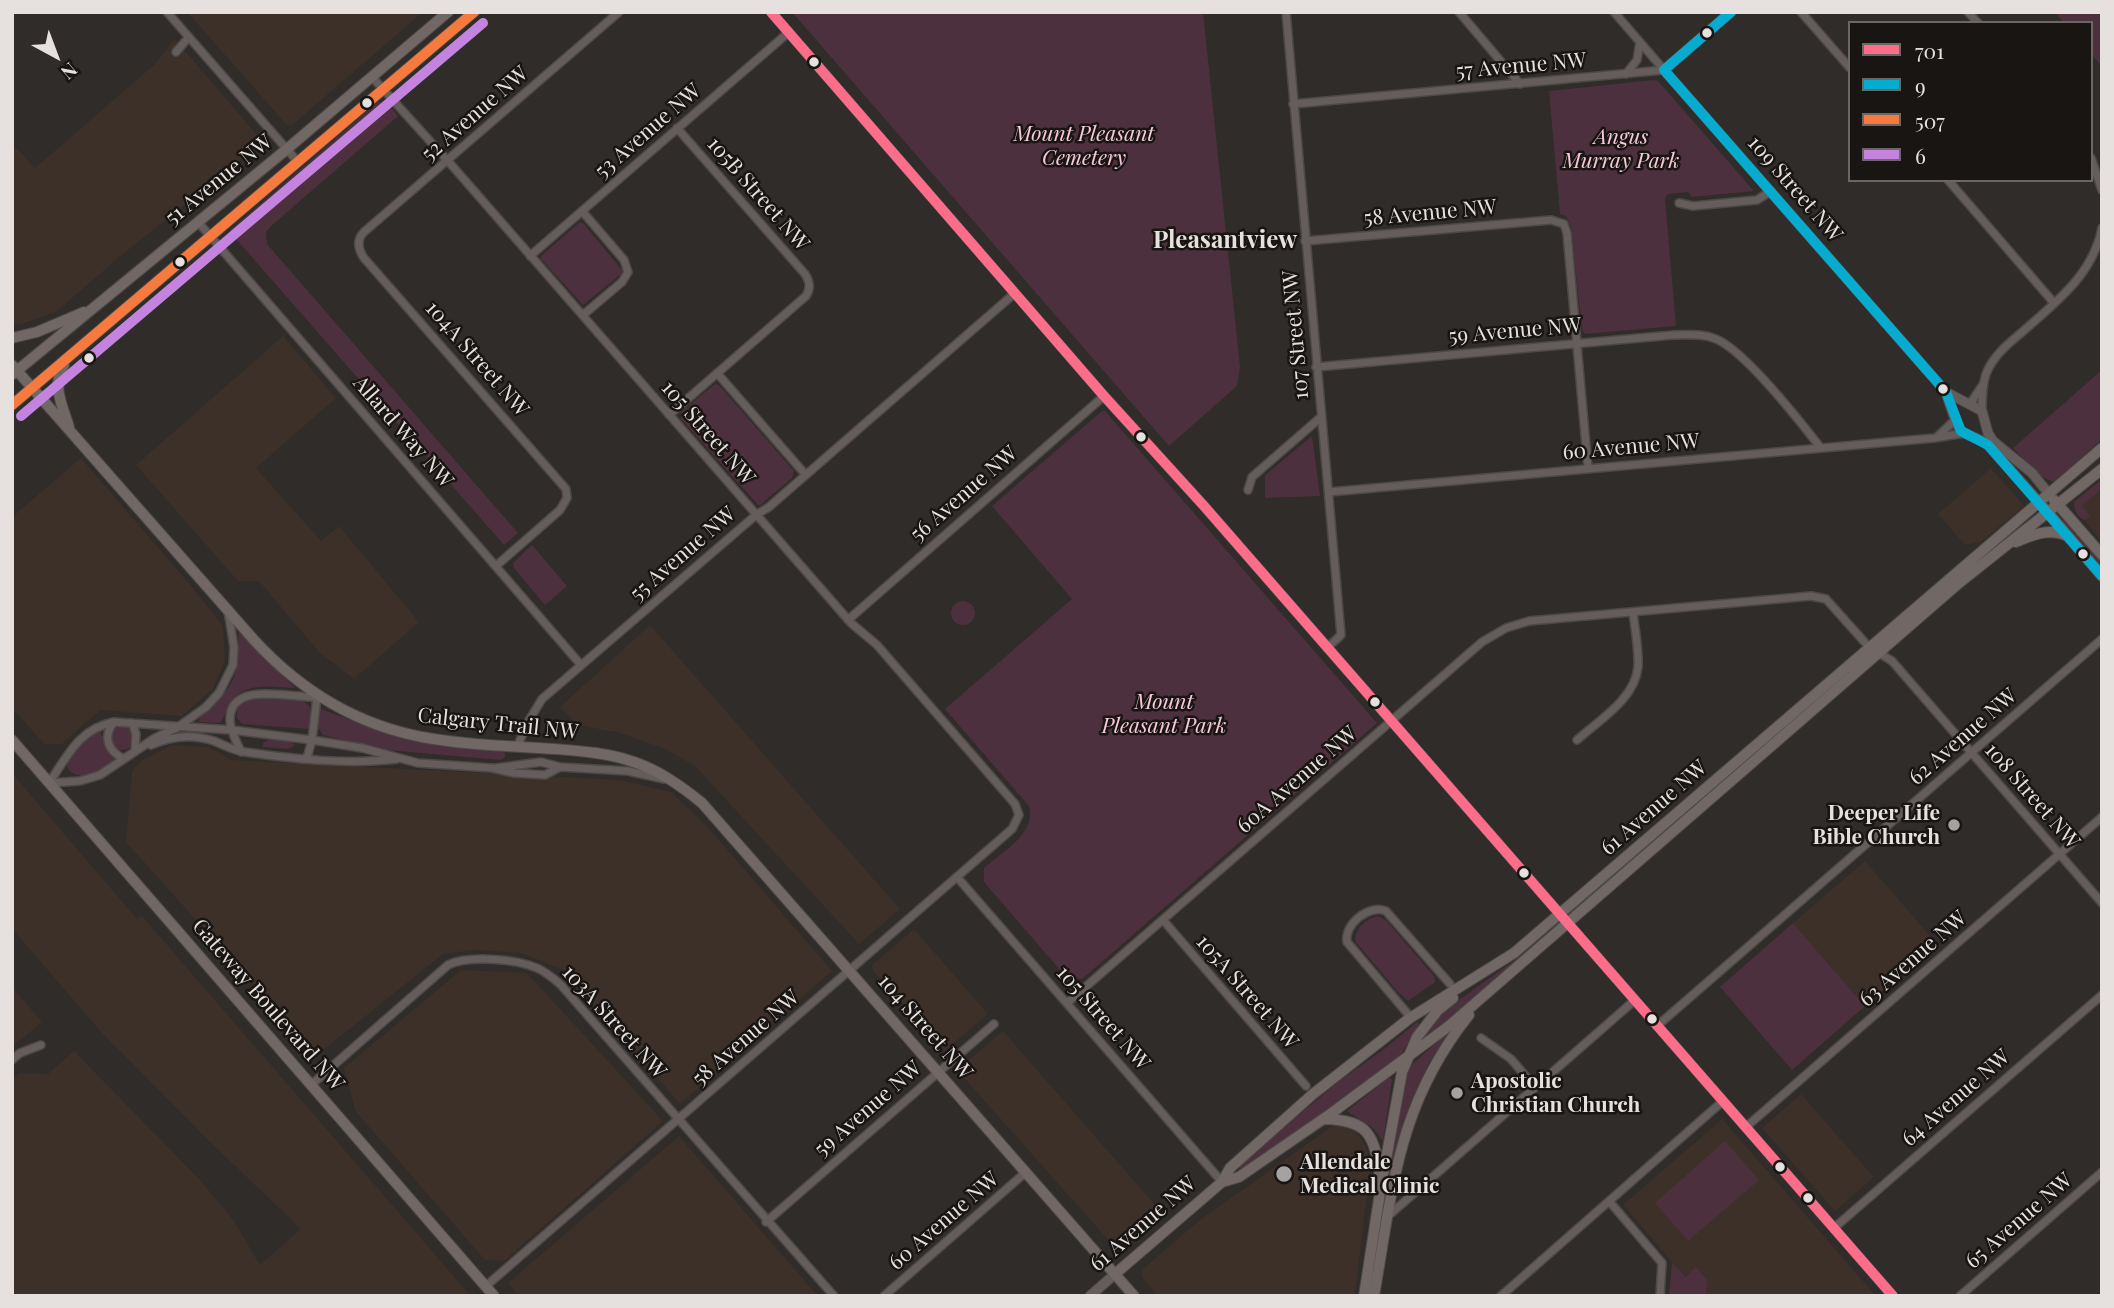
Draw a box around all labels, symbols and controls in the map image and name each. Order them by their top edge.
north arrow [21,21,91,91]
legend [1848,21,2093,182]
unlabelled marker [1700,26,1714,40]
text: 701 [1915,36,1944,64]
street label: 57 Avenue NW [1455,48,1587,84]
unlabelled marker [807,55,821,69]
text: N [56,58,83,86]
street label: 52 Avenue NW [417,61,533,167]
text: 9 [1915,71,1926,99]
street label: 53 Avenue NW [590,78,706,184]
unlabelled marker [360,96,374,110]
text: 507 [1915,106,1945,134]
park label: Mount Pleasant Cemetery [1014,121,1154,171]
park label: Angus Murray Park [1563,124,1679,174]
street label: 51 Avenue NW [161,129,277,231]
street label: 109 Street NW [1742,131,1848,247]
street label: 105B Street NW [702,132,814,256]
text: 6 [1915,141,1926,169]
street label: 58 Avenue NW [1363,195,1497,231]
district label: Pleasantview [1153,227,1297,255]
unlabelled marker [173,255,187,269]
street label: 107 Street NW [1278,269,1314,401]
street label: 104A Street NW [420,296,534,422]
street label: 59 Avenue NW [1448,313,1582,349]
unlabelled marker [82,351,96,365]
street label: Allard Way NW [348,371,458,493]
street label: 105 Street NW [656,376,760,490]
unlabelled marker [1936,382,1950,396]
street label: 60 Avenue NW [1562,428,1700,466]
unlabelled marker [1134,430,1148,444]
street label: 56 Avenue NW [905,441,1023,547]
street label: 55 Avenue NW [625,502,741,606]
unlabelled marker [2076,547,2090,561]
street label: 62 Avenue NW [1904,683,2022,791]
park label: Mount Pleasant Park [1102,689,1226,739]
unlabelled marker [1368,695,1382,709]
street label: Calgary Trail NW [416,703,580,745]
street label: 60A Avenue NW [1232,721,1362,839]
street label: 108 Street NW [1979,738,2085,854]
street label: 61 Avenue NW [1596,755,1712,861]
place label: Deeper Life Bible Church [1812,800,1940,850]
marker: Deeper Life Bible Church [1946,817,1962,833]
unlabelled marker [1517,866,1531,880]
street label: 63 Avenue NW [1854,906,1972,1012]
street label: Gateway Boulevard NW [187,914,349,1096]
street label: 105A Street NW [1191,930,1303,1054]
street label: 103A Street NW [557,960,671,1084]
street label: 105 Street NW [1051,961,1155,1075]
street label: 104 Street NW [872,969,978,1085]
street label: 58 Avenue NW [687,985,805,1091]
unlabelled marker [1645,1012,1659,1026]
street label: 64 Avenue NW [1897,1044,2015,1152]
street label: 59 Avenue NW [810,1056,926,1162]
place label: Apostolic Christian Church [1471,1068,1640,1118]
marker: Apostolic Christian Church [1449,1085,1465,1101]
place label: Allendale Medical Clinic [1300,1149,1439,1199]
unlabelled marker [1773,1160,1787,1174]
marker: Allendale Medical Clinic [1274,1164,1294,1184]
street label: 60 Avenue NW [884,1167,1004,1275]
street label: 65 Avenue NW [1960,1168,2078,1274]
street label: 61 Avenue NW [1085,1171,1201,1277]
unlabelled marker [1801,1191,1815,1205]

